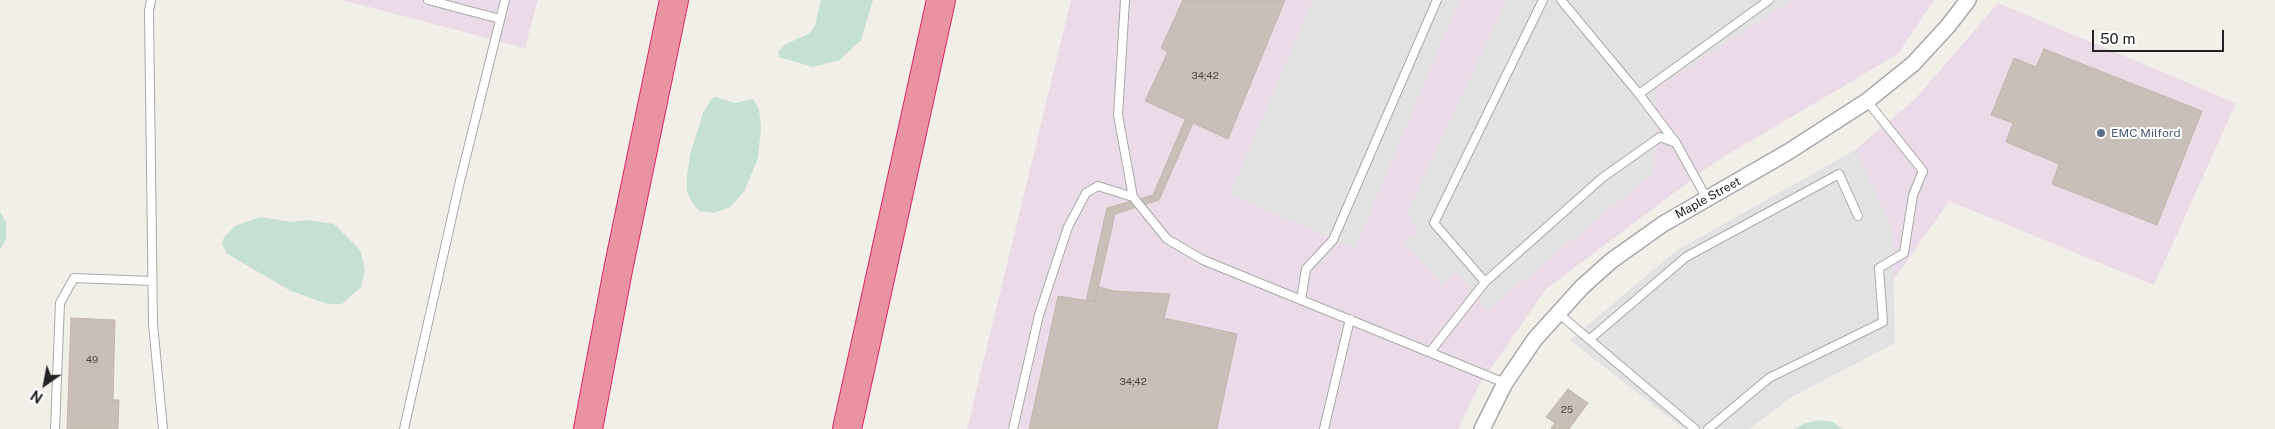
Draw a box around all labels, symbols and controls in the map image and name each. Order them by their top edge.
scale bar [2095,20,2228,52]
text: 50 m [2100,30,2135,47]
house number: 34;42 [1191,70,1219,82]
place label: EMC Milford [2111,126,2181,140]
marker: EMC Milford [2095,127,2107,139]
street label: Maple Street [1673,174,1743,222]
house number: 49 [86,354,98,366]
north arrow [20,359,70,409]
house number: 34;42 [1119,376,1147,388]
text: N [28,387,46,406]
house number: 25 [1561,404,1573,416]

